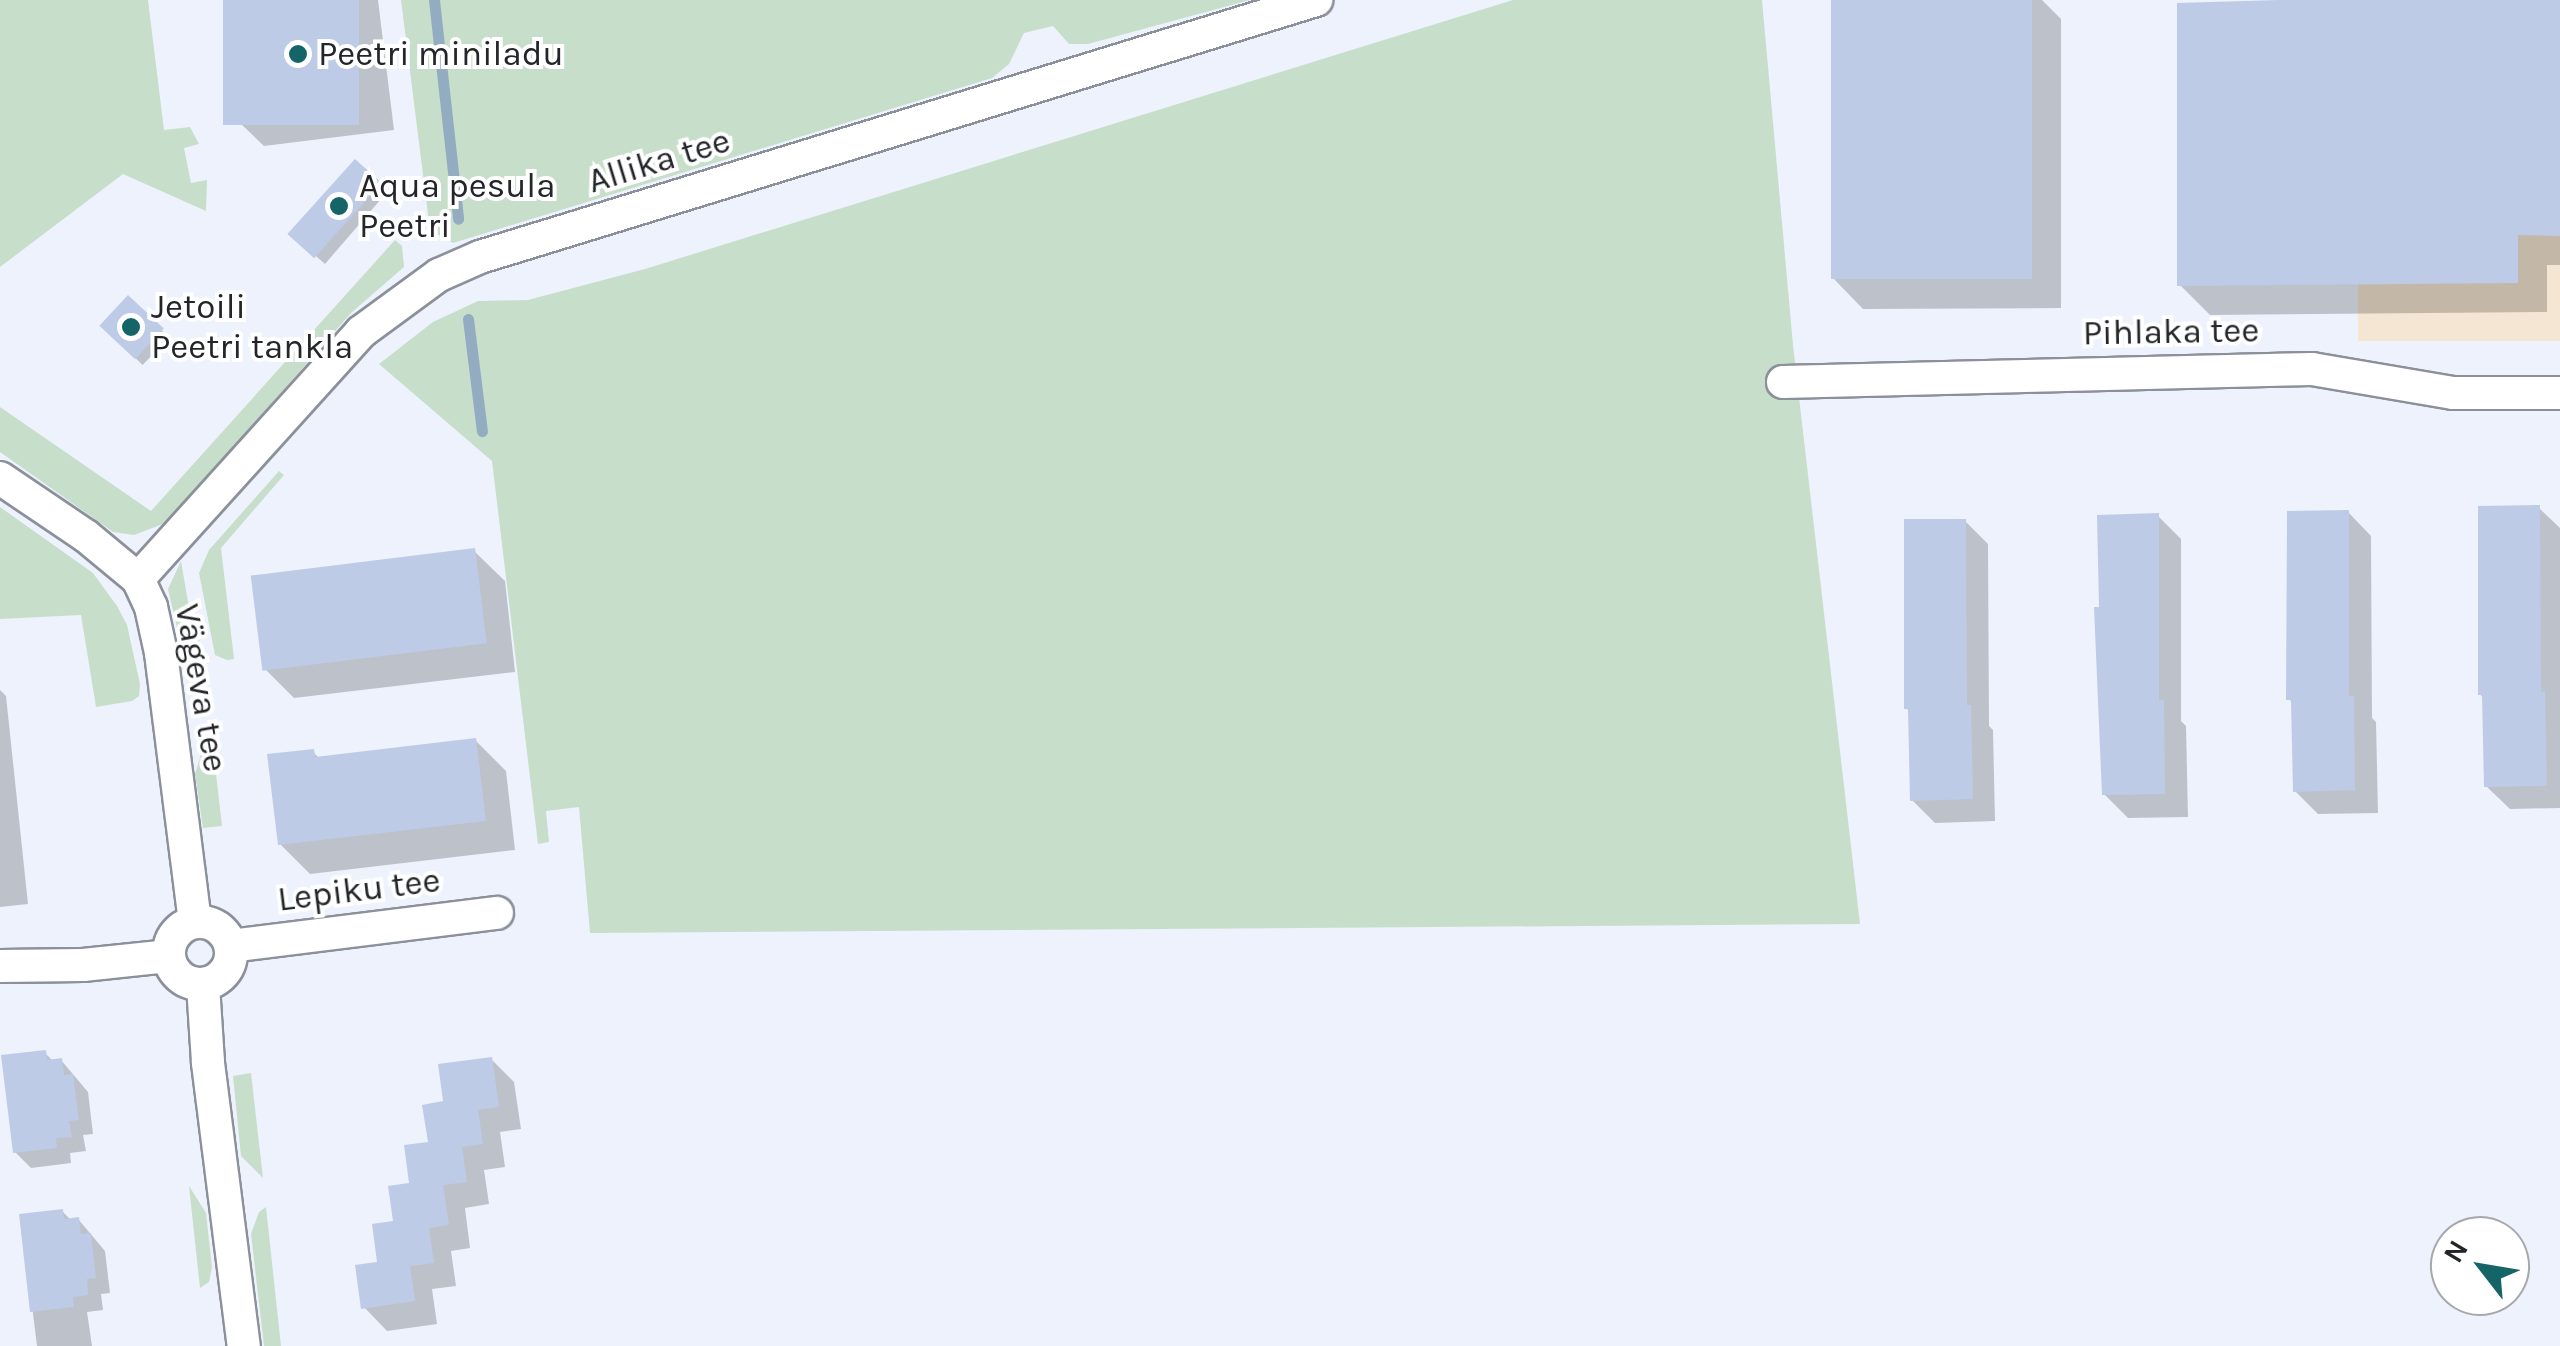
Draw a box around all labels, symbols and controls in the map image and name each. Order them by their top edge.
place label: Peetri miniladu [318,33,564,75]
marker: Peetri miniladu [287,43,309,65]
street label: Allika tee [583,119,735,203]
place label: Aqua pesula Peetri [359,165,555,247]
marker: Aqua pesula Peetri [328,195,350,217]
place label: Jetoili Peetri tankla [151,286,353,368]
street label: Pihlaka tee [2082,309,2260,355]
marker: Jetoili Peetri tankla [120,316,142,338]
street label: Vägeva tee [166,601,236,775]
street label: Lepiku tee [275,859,443,921]
north arrow [2430,1216,2530,1316]
text: N [2436,1234,2475,1268]

